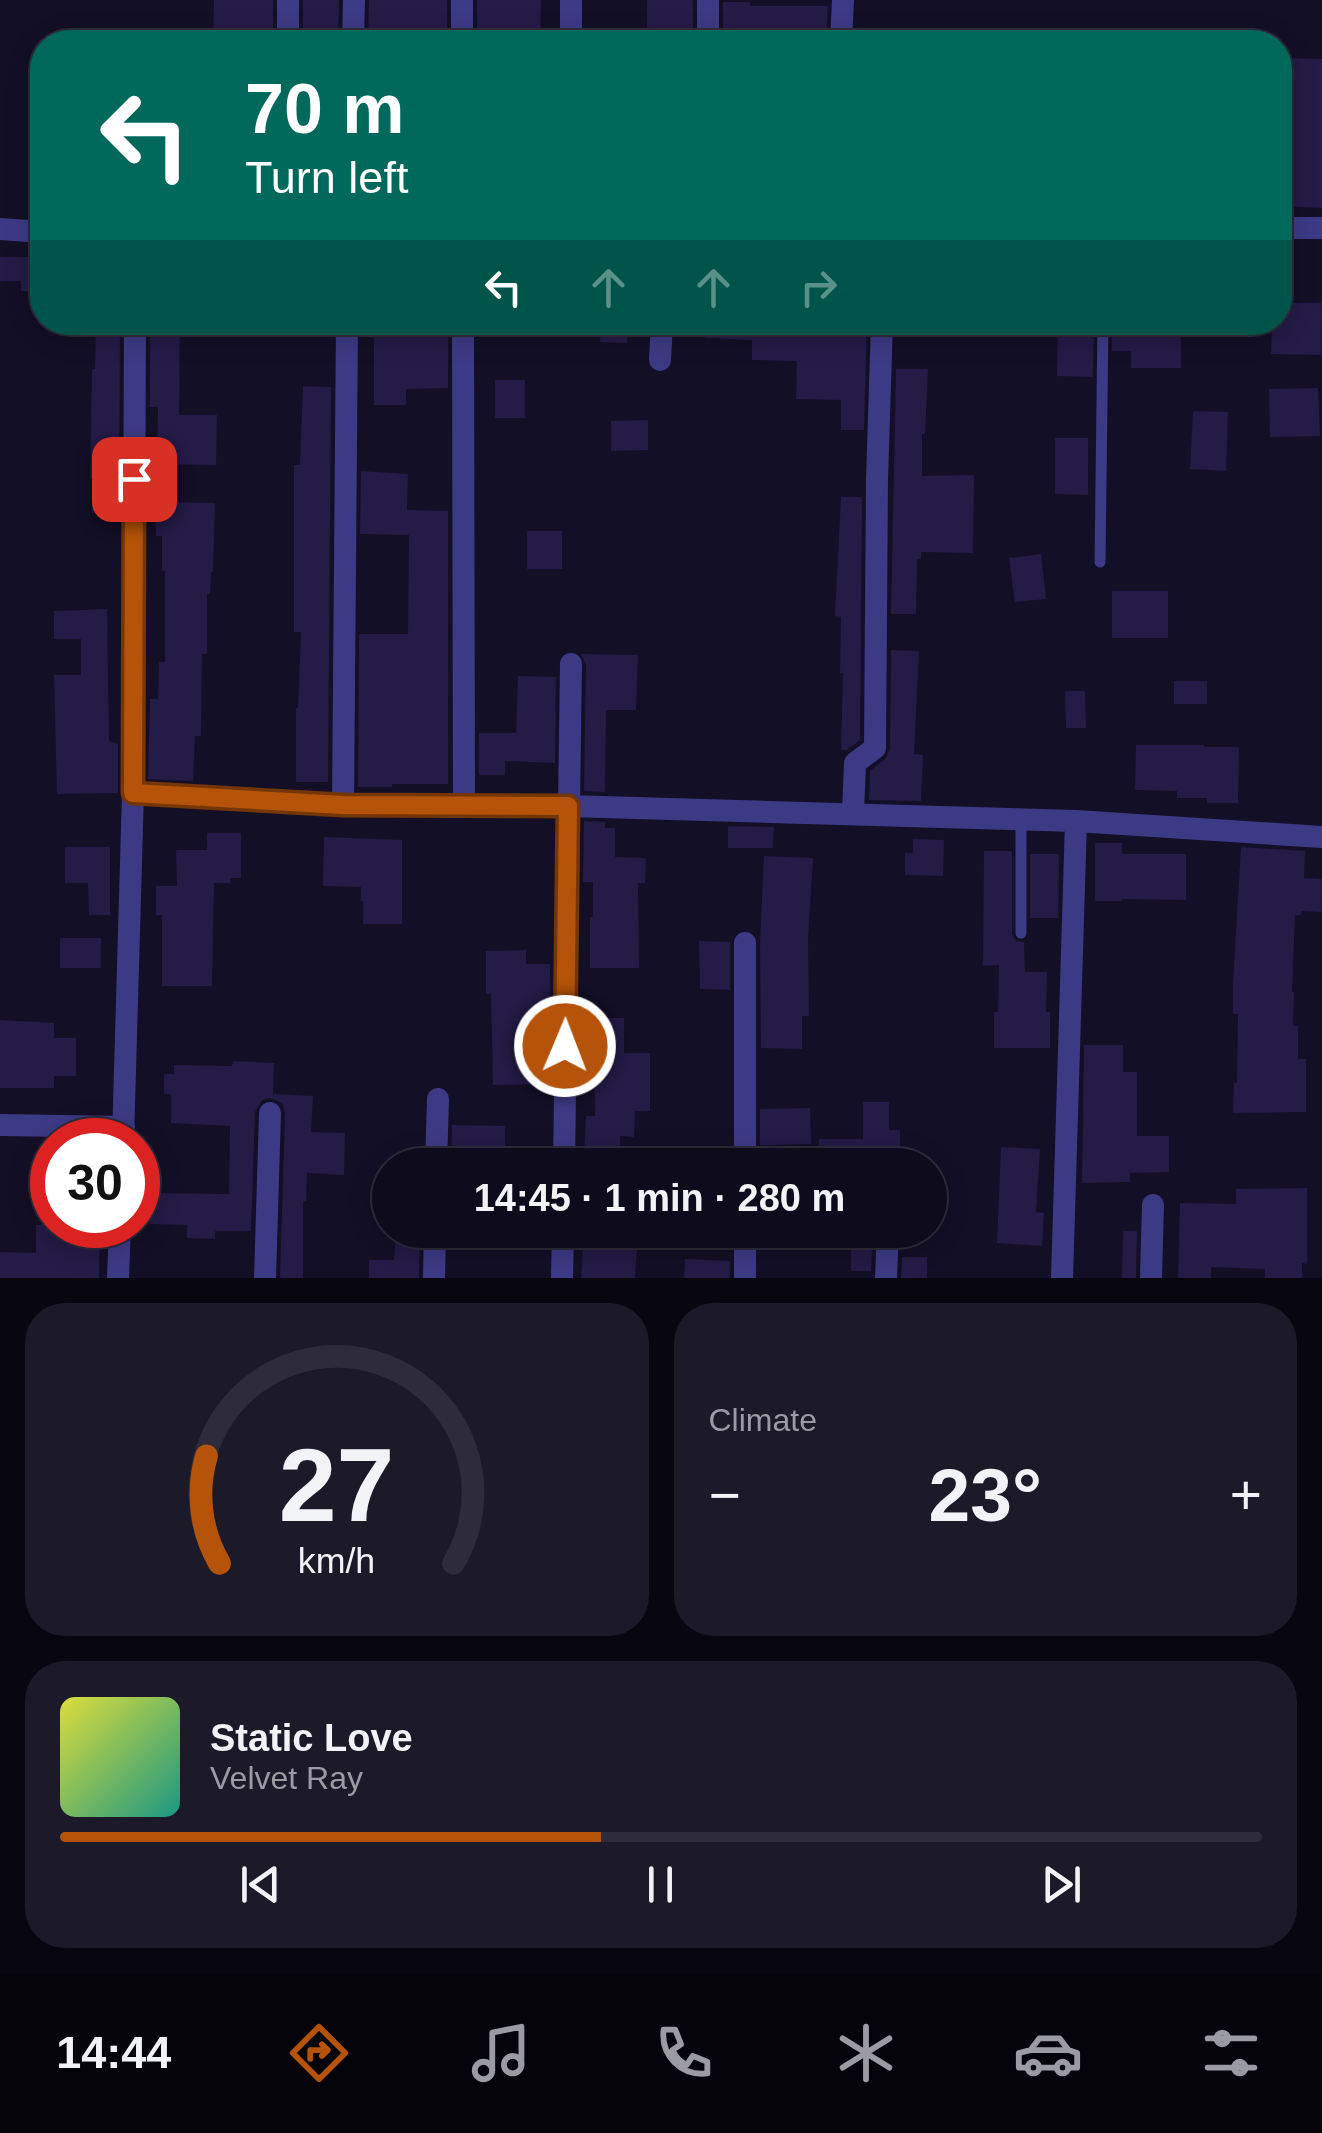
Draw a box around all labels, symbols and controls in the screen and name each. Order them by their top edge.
icon: left [80,70,210,200]
text: 70 m [245,70,405,148]
text: Turn left [245,152,408,203]
icon: left [476,260,531,315]
icon: ahead [581,260,636,315]
icon: ahead [686,260,741,315]
icon: right [791,260,846,315]
pin [92,437,177,522]
icon: arrive [107,452,162,507]
position arrow [513,994,617,1098]
speed limit sign: 30 [30,1118,160,1248]
text: 14:45 · 1 min · 280 m [474,1177,845,1219]
text: Climate [709,1402,817,1438]
text: 27 [279,1427,395,1543]
text: 23° [929,1453,1042,1537]
text: − [709,1464,741,1526]
text: + [1230,1464,1262,1526]
text: km/h [298,1541,375,1581]
text: Static Love [210,1717,413,1759]
text: Velvet Ray [210,1760,363,1796]
icon: previous [233,1857,288,1912]
icon: pause [633,1857,688,1912]
icon: next [1034,1857,1089,1912]
icon: directions [284,2018,354,2088]
icon: music [466,2018,536,2088]
icon: phone [649,2018,719,2088]
icon: climate [831,2018,901,2088]
icon: car [1013,2018,1083,2088]
icon: filters [1196,2018,1266,2088]
text: 14:44 [56,2027,171,2078]

